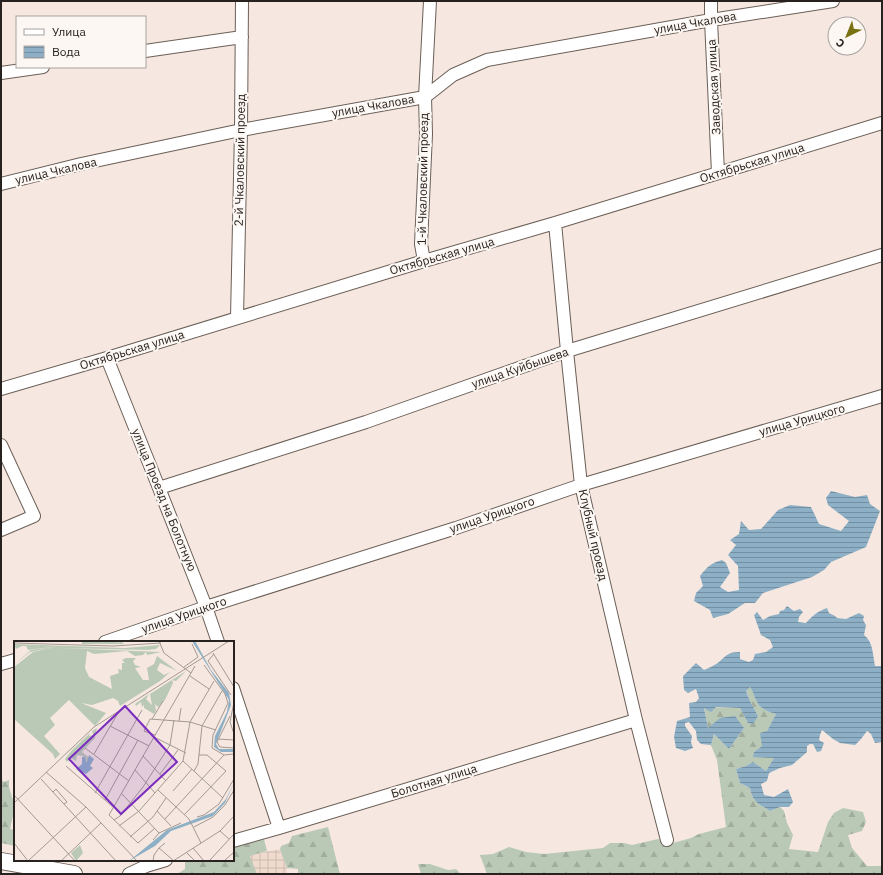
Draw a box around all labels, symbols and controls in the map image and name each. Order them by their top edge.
street label: улица Чкалова [653,8,738,37]
legend [16,16,146,68]
north arrow [827,16,867,56]
text: Улица [52,24,86,39]
text: С [833,36,848,51]
street label: Заводская улица [703,38,723,135]
text: Вода [52,44,81,59]
street label: улица Чкалова [331,91,416,120]
street label: 2-й Чкаловский проезд [231,94,248,226]
street label: 1-й Чкаловский проезд [414,113,431,245]
street label: Октябрьская улица [698,139,806,186]
street label: улица Чкалова [14,154,99,187]
street label: Октябрьская улица [388,233,497,278]
street label: Октябрьская улица [78,326,186,373]
street label: улица Куйбышева [469,344,571,391]
street label: улица Урицкого [757,400,847,439]
street label: улица Проезд на Болотную [129,426,200,573]
street label: Клубный проезд [576,488,611,582]
street label: улица Урицкого [447,493,537,536]
street label: улица Урицкого [139,593,229,636]
inset map [14,641,234,861]
street label: Болотная улица [389,760,479,801]

